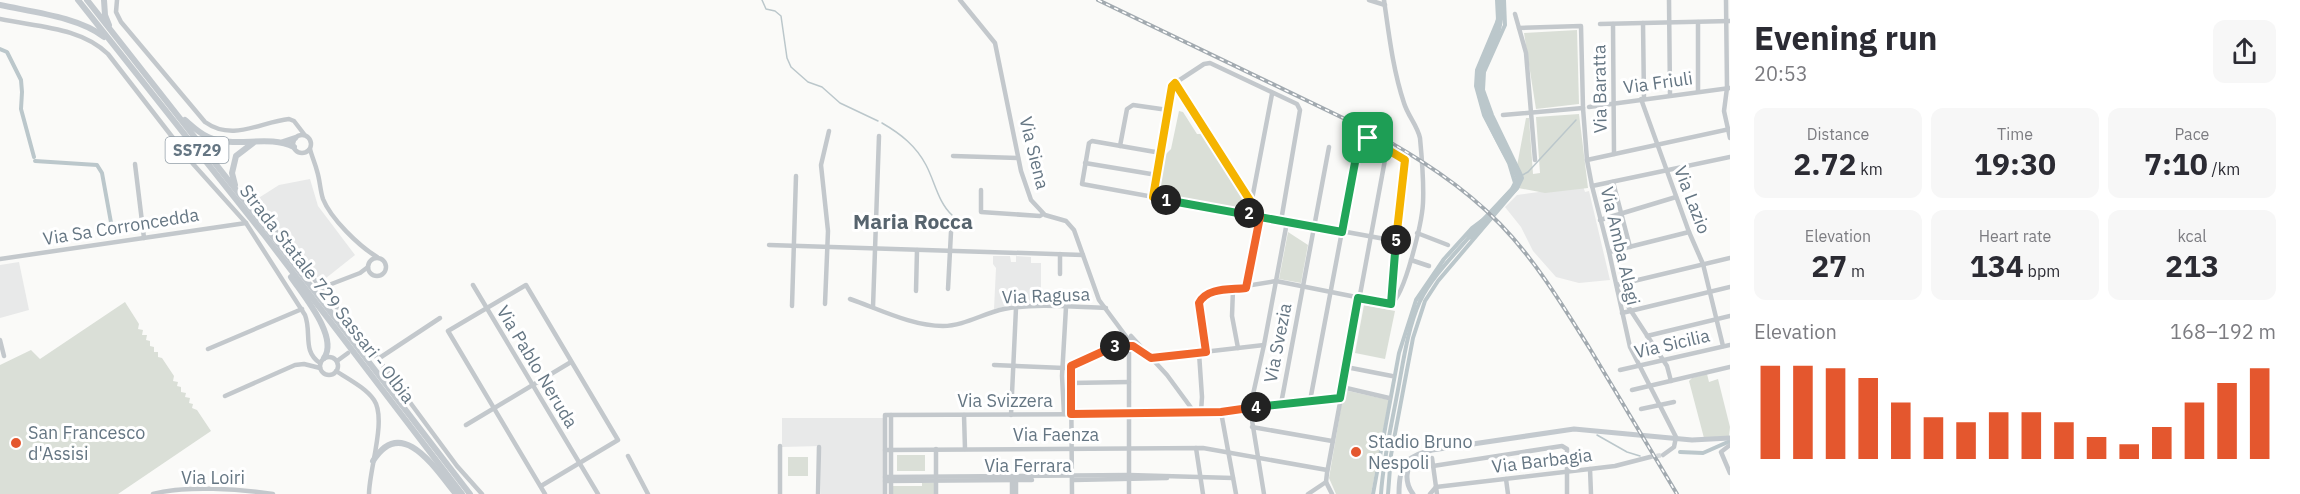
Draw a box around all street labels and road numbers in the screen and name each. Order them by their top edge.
street label: Via Baratta [1587,44,1612,134]
street label: Via Friuli [1622,66,1694,99]
street label: Via Siena [1014,114,1055,192]
road number: SS729 [166,137,228,163]
street label: Via Lazio [1669,163,1716,237]
street label: Strada Statale 729 Sassari - Olbia [235,180,420,408]
street label: Via Amba Alagi [1596,184,1645,307]
street label: Via Sa Corroncedda [41,203,201,250]
street label: Via Ragusa [1001,282,1091,309]
street label: Via Pablo Neruda [492,301,583,432]
street label: Via Svezia [1259,301,1297,385]
street label: Via Sicilia [1632,324,1712,363]
street label: Via Svizzera [957,389,1053,412]
street label: Via Faenza [1013,423,1100,446]
street label: Via Barbagia [1490,443,1594,478]
street label: Via Ferrara [984,454,1072,477]
street label: Via Loiri [181,466,245,489]

